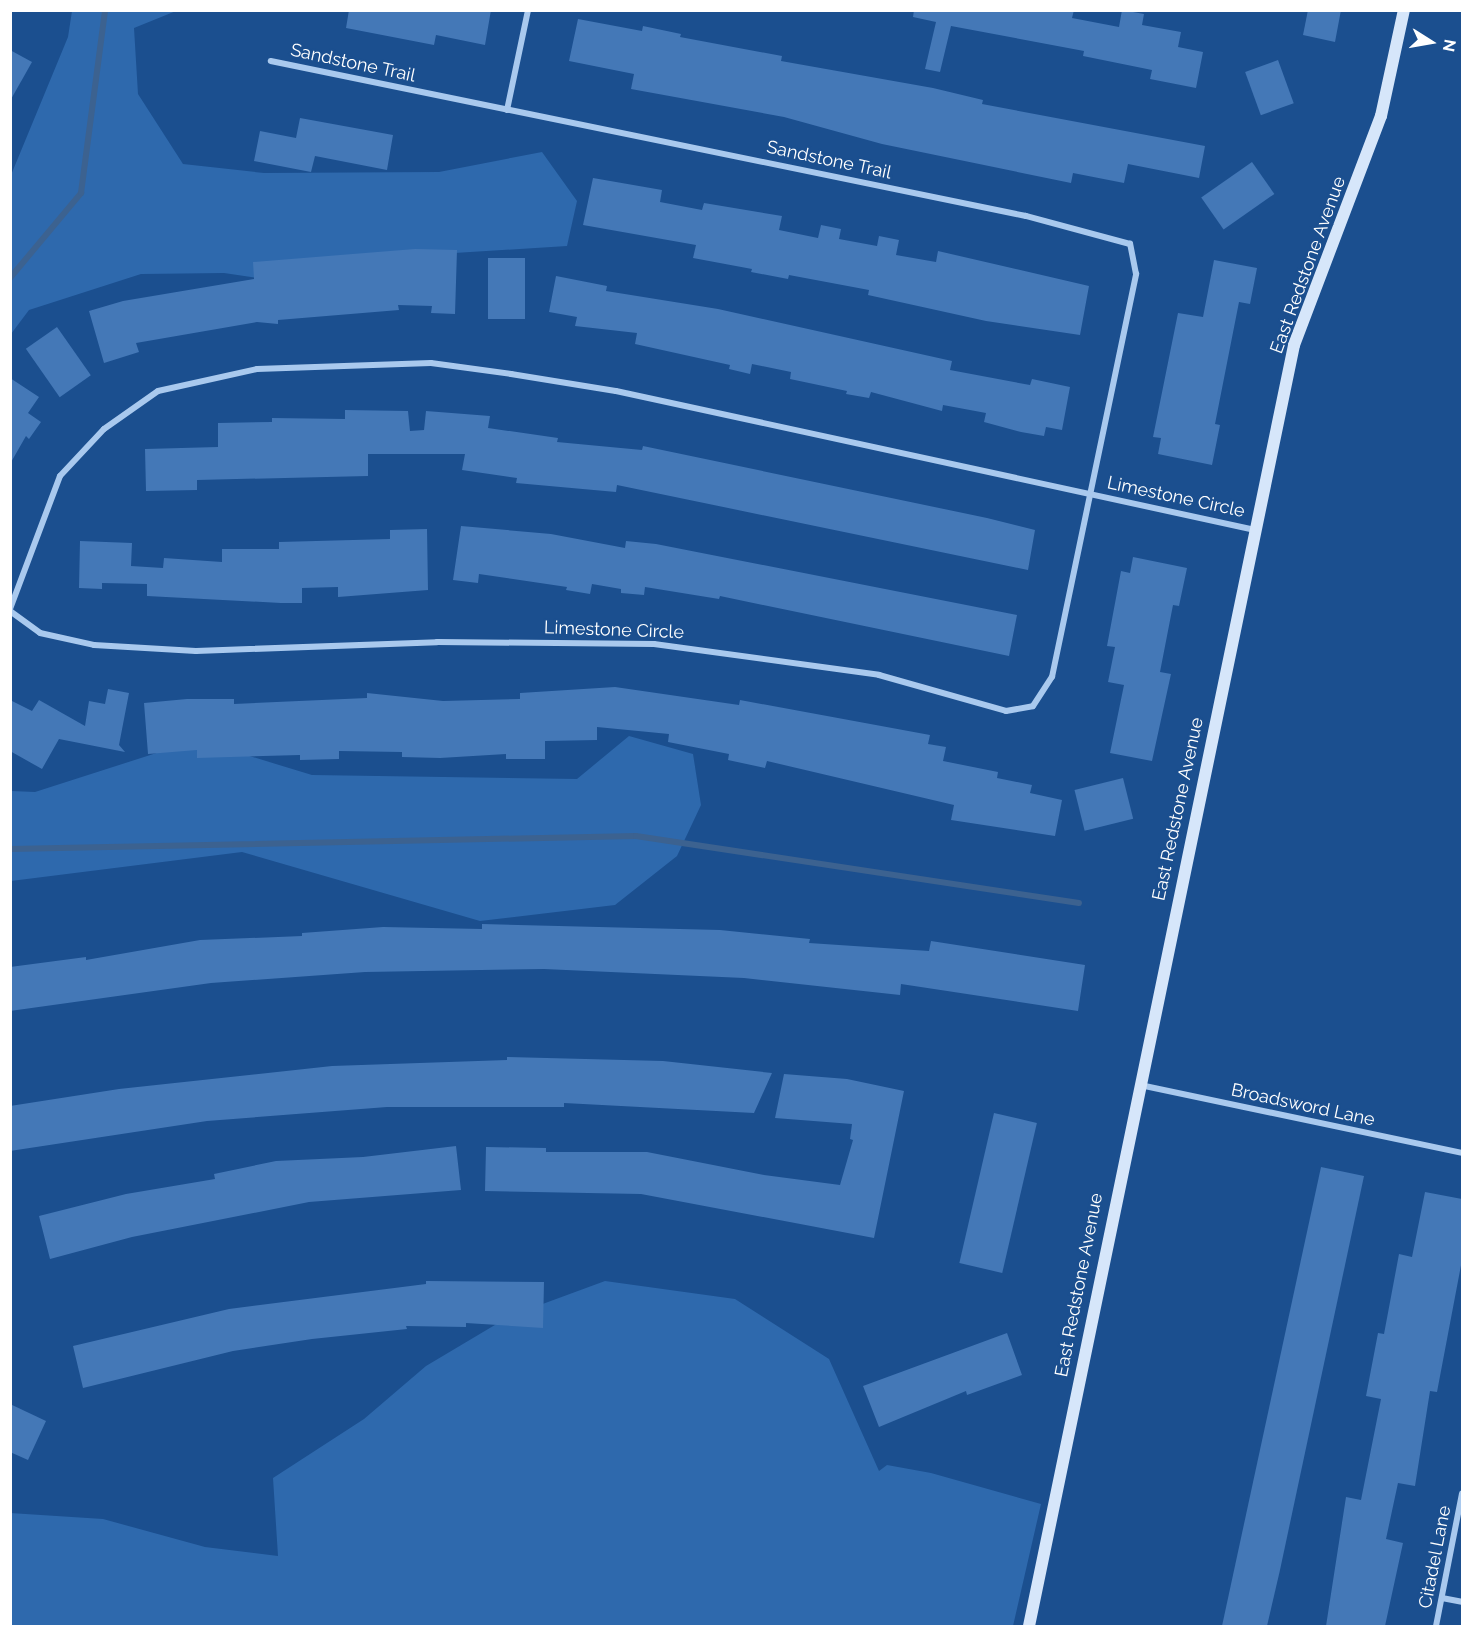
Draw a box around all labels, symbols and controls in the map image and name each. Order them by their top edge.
north arrow [1401,12,1461,72]
text: N [1439,38,1460,53]
street label: Sandstone Trail [288,39,418,87]
street label: Sandstone Trail [764,136,894,184]
street label: East Redstone Avenue [1266,173,1350,357]
street label: Limestone Circle [1105,472,1247,522]
street label: Limestone Circle [544,617,684,643]
street label: East Redstone Avenue [1148,715,1208,903]
street label: Broadsword Lane [1229,1079,1377,1131]
street label: East Redstone Avenue [1051,1191,1107,1379]
street label: Citadel Lane [1414,1504,1456,1610]

